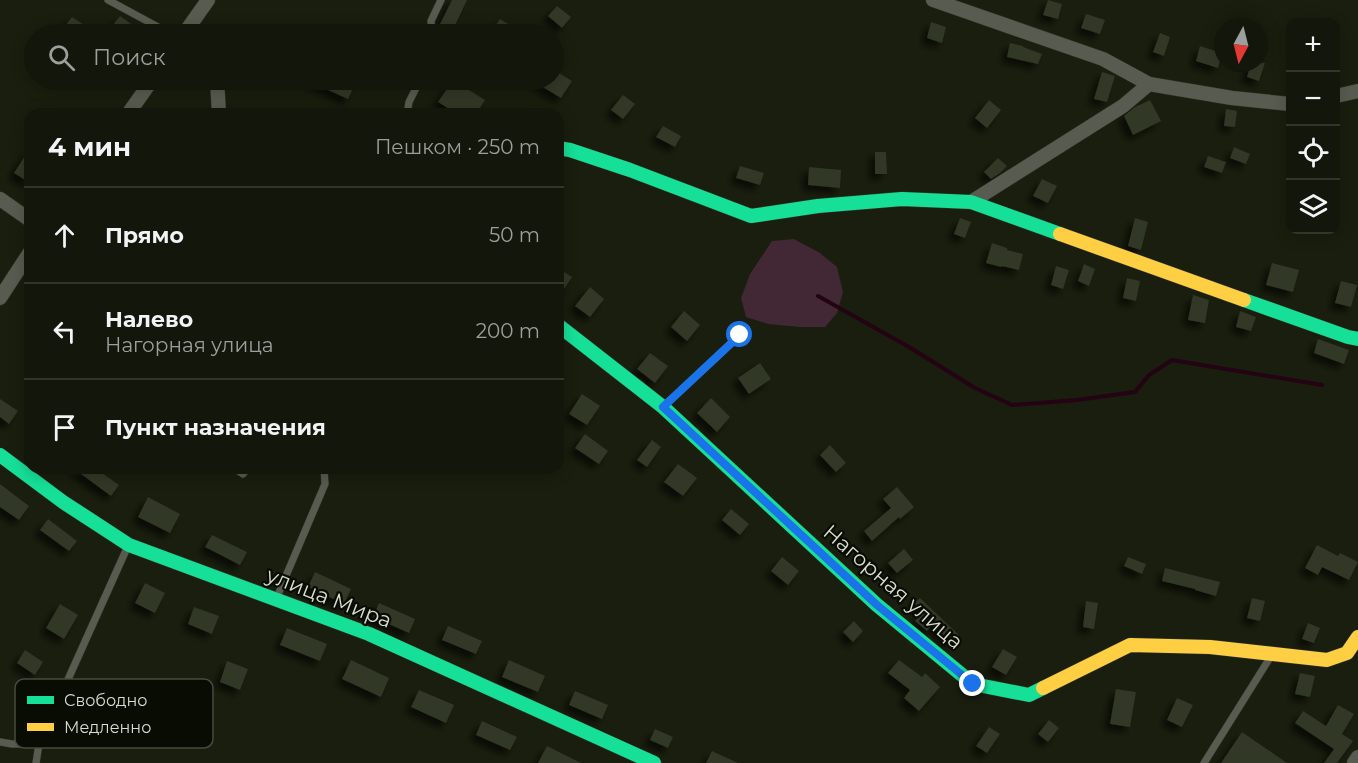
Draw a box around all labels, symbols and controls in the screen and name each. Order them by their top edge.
north arrow [1214,18,1268,72]
map controls [1286,18,1340,234]
button: + [1286,18,1340,72]
search box [24,24,564,90]
icon: search [45,41,78,74]
text: Поиск [93,44,165,71]
button: − [1286,72,1340,126]
button: locate [1286,126,1340,180]
text: 4 мин [48,131,131,163]
text: Пешком · 250 m [375,135,540,159]
button: layers [1286,180,1340,234]
icon: ahead [48,219,81,252]
text: Прямо [105,222,184,249]
text: 50 m [489,223,540,247]
text: Налево [105,306,193,333]
icon: left [48,315,81,348]
text: 200 m [476,319,540,343]
route start [726,321,752,347]
text: Нагорная улица [105,333,274,357]
icon: arrive [48,411,81,444]
text: Пункт назначения [105,414,326,441]
street label: Нагорная улица [818,519,968,654]
street label: улица Мира [262,562,395,633]
route end [959,670,985,696]
legend [15,679,213,748]
text: Свободно [64,691,147,710]
text: Медленно [64,718,151,737]

